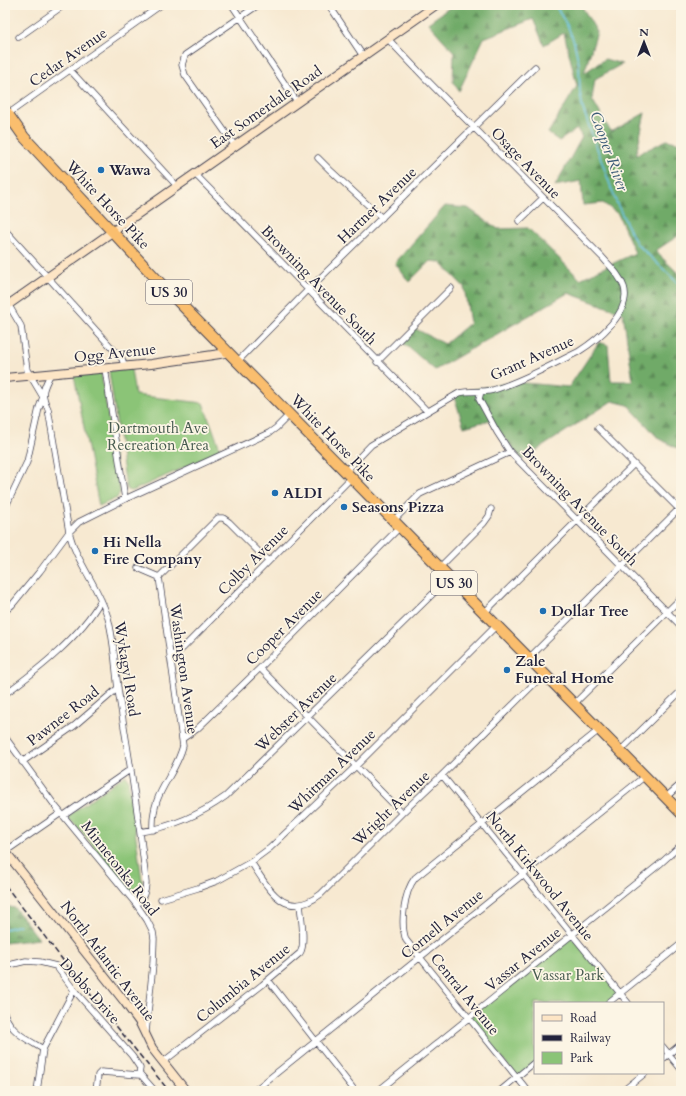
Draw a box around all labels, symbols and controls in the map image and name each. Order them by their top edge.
north arrow [624,22,664,62]
street label: Cedar Avenue [25,23,111,91]
text: N [639,25,649,40]
street label: East Somerdale Road [206,61,326,153]
water label: Cooper River [584,108,634,195]
street label: Osage Avenue [487,123,565,203]
street label: White Horse Pike [61,156,154,254]
place label: Wawa [108,160,151,180]
street label: Hartner Avenue [333,162,421,248]
marker: Wawa [96,165,106,175]
street label: Browning Avenue South [257,221,382,350]
road number: US 30 [146,280,192,304]
street label: Grant Avenue [487,331,577,385]
street label: Ogg Avenue [73,339,157,367]
street label: White Horse Pike [285,389,380,486]
park label: Dartmouth Ave Recreation Area [107,418,209,455]
street label: Browning Avenue South [518,442,643,571]
place label: ALDI [283,483,323,503]
marker: ALDI [270,488,280,498]
place label: Seasons Pizza [352,497,445,517]
marker: Seasons Pizza [339,502,349,512]
street label: Colby Avenue [213,520,293,600]
place label: Hi Nella Fire Company [103,532,202,569]
marker: Hi Nella Fire Company [90,546,100,556]
road number: US 30 [431,571,477,595]
street label: Cooper Avenue [241,584,327,670]
place label: Dollar Tree [551,601,629,621]
street label: Washington Avenue [165,602,203,736]
marker: Dollar Tree [538,606,548,616]
street label: Wykagyl Road [109,619,144,718]
place label: Zale Funeral Home [515,651,614,688]
marker: Zale Funeral Home [502,665,512,675]
street label: Webster Avenue [250,668,341,757]
street label: Pawnee Road [23,681,103,751]
street label: Whitman Avenue [283,724,380,819]
street label: Wright Avenue [347,766,434,851]
street label: North Kirkwood Avenue [482,807,599,945]
street label: Minnetonka Road [77,816,163,920]
street label: Cornell Avenue [397,884,488,963]
street label: North Atlantic Avenue [56,897,160,1025]
street label: Vassar Avenue [481,922,565,996]
street label: Columbia Avenue [192,939,294,1027]
street label: Central Avenue [426,949,504,1039]
street label: Dobbs Drive [55,954,125,1028]
park label: Vassar Park [532,965,604,985]
legend [534,1002,664,1074]
text: Road [570,1010,597,1026]
text: Railway [570,1030,612,1046]
text: Park [570,1050,594,1066]

